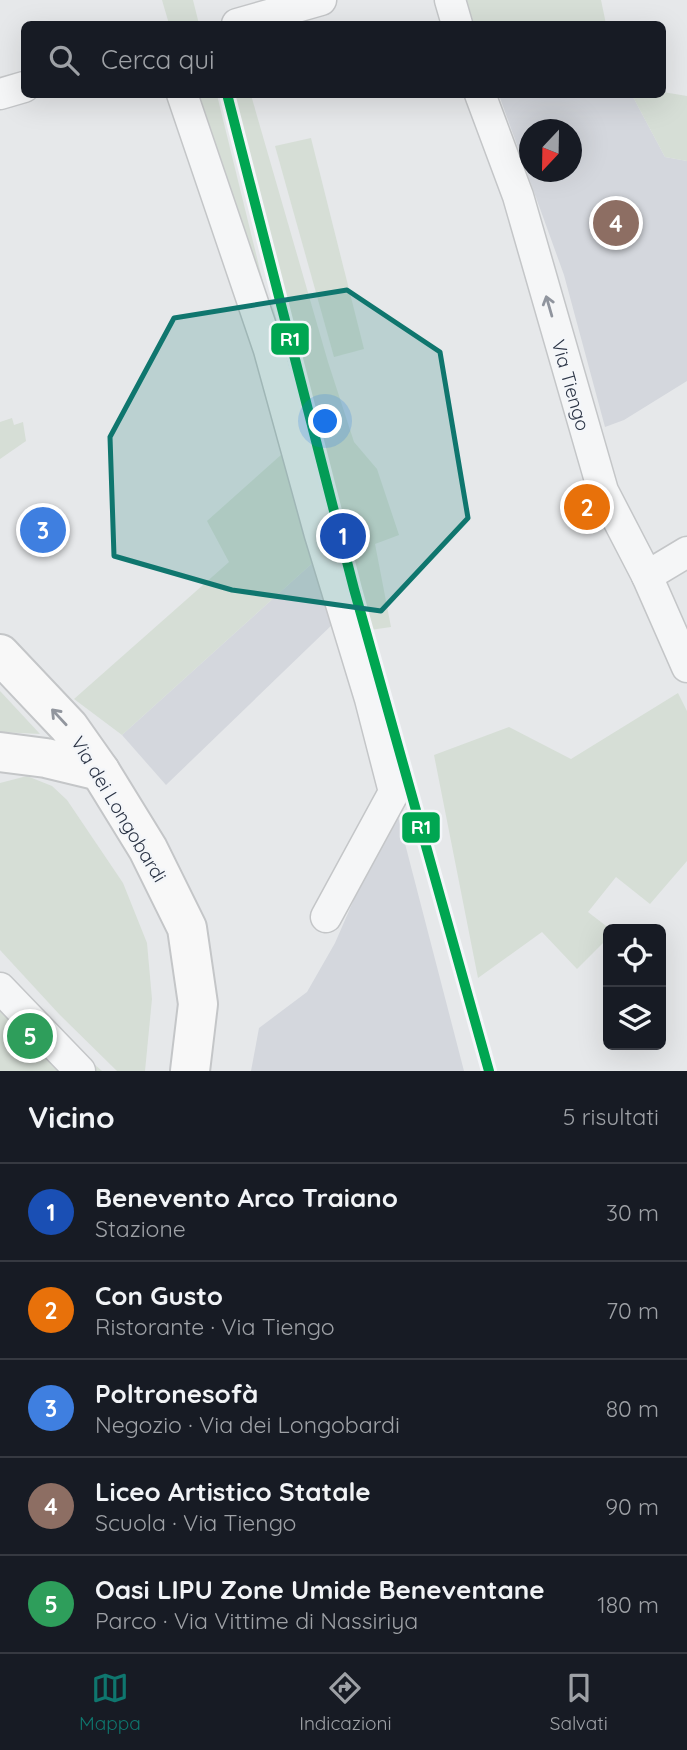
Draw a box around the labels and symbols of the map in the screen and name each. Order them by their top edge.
north arrow [519,119,582,182]
pin: 4 [593,197,639,249]
one-way arrow [541,295,554,317]
line badge: R1 [270,322,310,356]
text: R1 [280,327,300,351]
street label: Via Tiengo [547,337,595,433]
your location [308,404,342,438]
pin: 2 [564,481,610,533]
pin: 3 [20,504,66,556]
pin: 1 [320,510,366,562]
one-way arrow [50,709,67,726]
street label: Via dei Longobardi [66,732,172,886]
line badge: R1 [401,811,441,844]
text: R1 [411,815,431,839]
pin: 5 [7,1010,53,1062]

